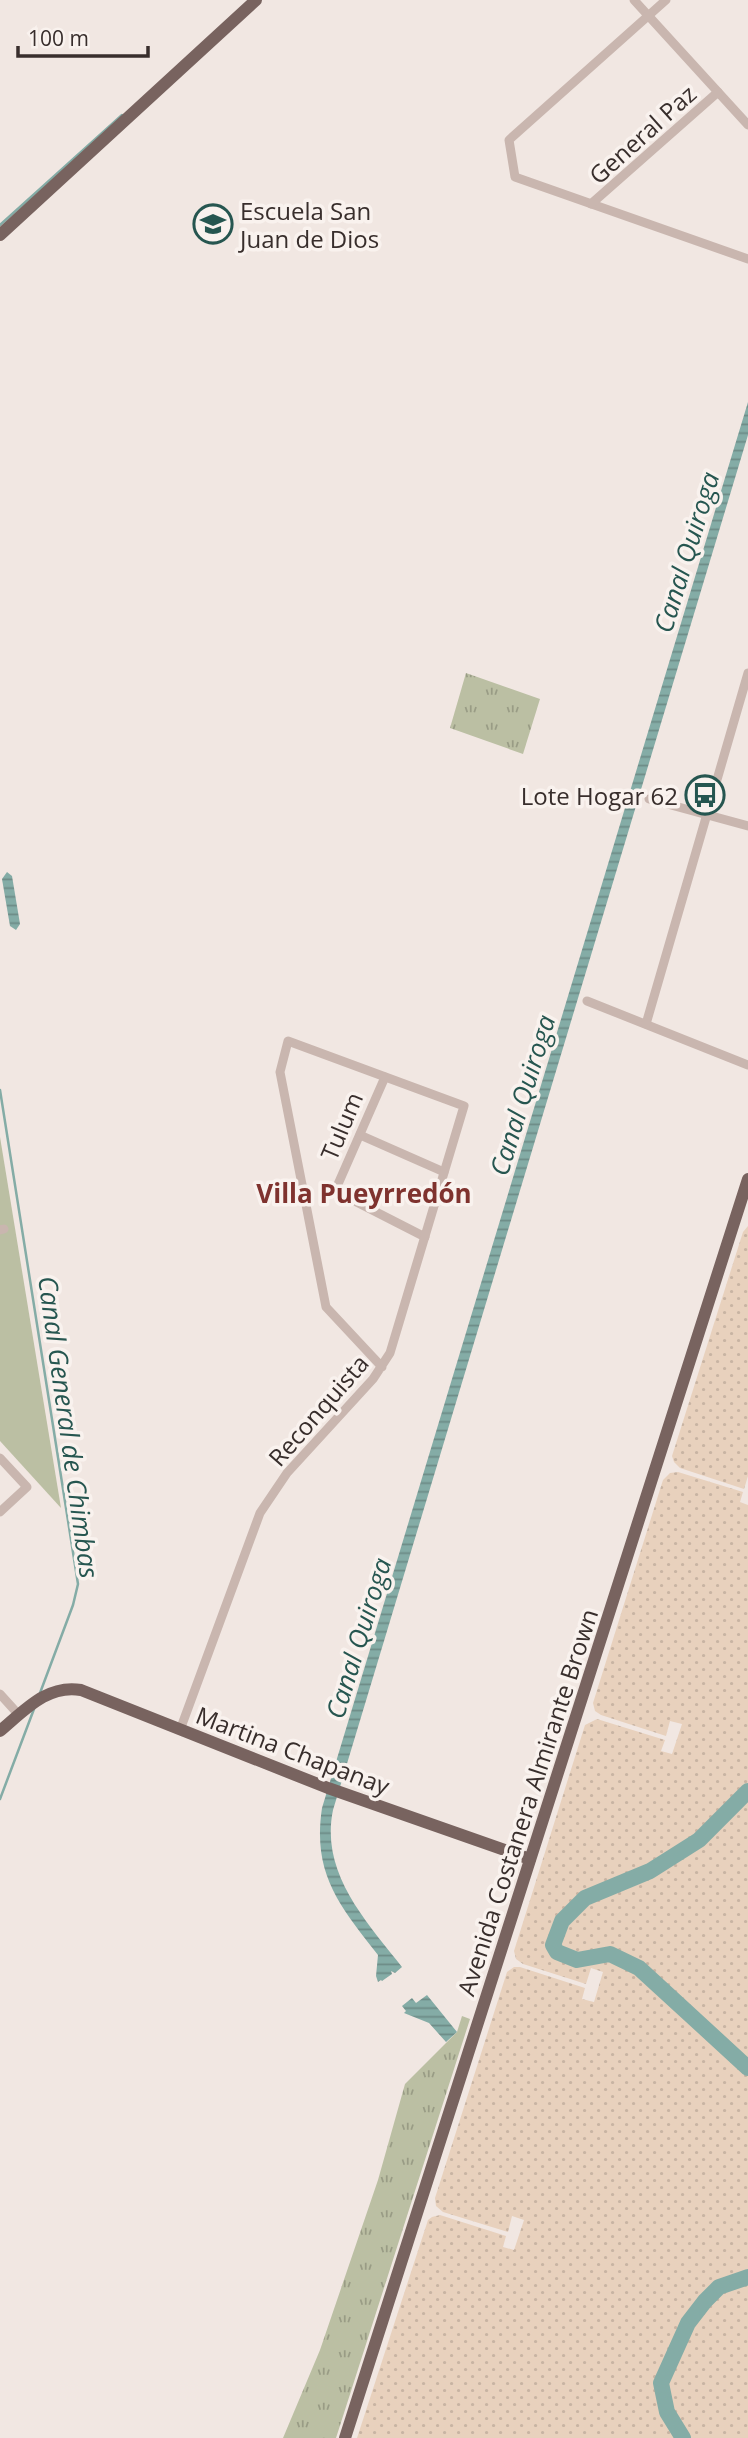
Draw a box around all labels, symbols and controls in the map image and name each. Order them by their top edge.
scale bar [18,14,147,58]
text: 100 m [28,24,89,52]
street label: General Paz [581,77,703,191]
place label: Escuela San Juan de Dios [238,194,379,255]
school or university icon: Escuela San Juan de Dios [192,203,234,245]
water label: Canal Quiroga [644,467,728,637]
bus stop icon: Lote Hogar 62 [684,774,726,816]
place label: Lote Hogar 62 [521,779,678,812]
water label: Canal Quiroga [480,1010,564,1180]
street label: Tulum [312,1087,370,1165]
district label: Villa Pueyrredón [256,1175,472,1211]
water label: Canal General de Chimbas [30,1273,108,1581]
street label: Reconquista [260,1347,376,1473]
water label: Canal Quiroga [316,1553,400,1723]
street label: Avenida Costanera Almirante Brown [449,1604,605,2000]
street label: Martina Chapanay [191,1698,395,1802]

